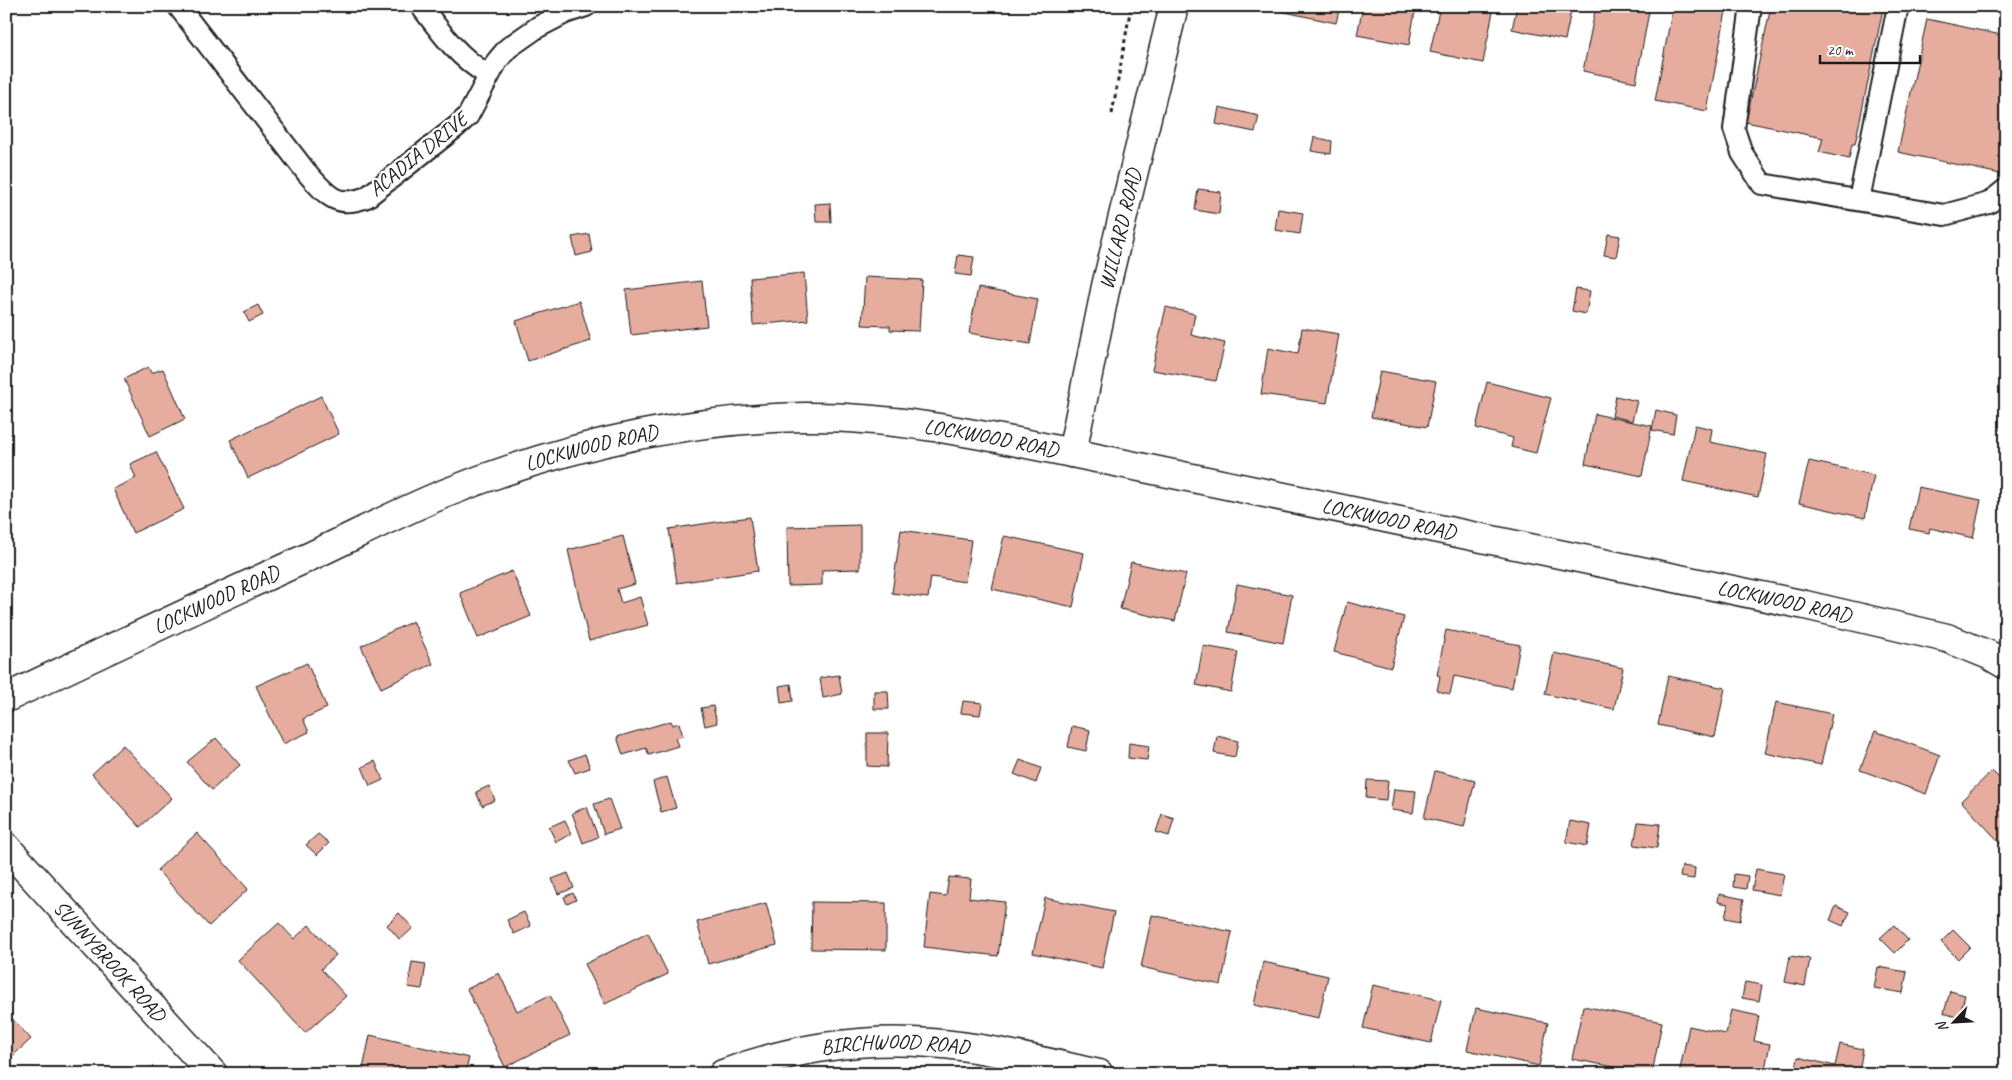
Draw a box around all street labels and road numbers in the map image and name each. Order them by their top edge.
street label: ACADIA DRIVE [363,105,475,202]
street label: WILLARD ROAD [1093,165,1147,292]
street label: LOCKWOOD ROAD [922,413,1062,463]
street label: LOCKWOOD ROAD [522,418,661,477]
street label: LOCKWOOD ROAD [1320,492,1460,546]
street label: LOCKWOOD ROAD [149,559,285,640]
street label: LOCKWOOD ROAD [1715,574,1855,629]
street label: SUNNYBROOK ROAD [48,895,173,1028]
street label: BIRCHWOOD ROAD [819,1028,973,1060]

